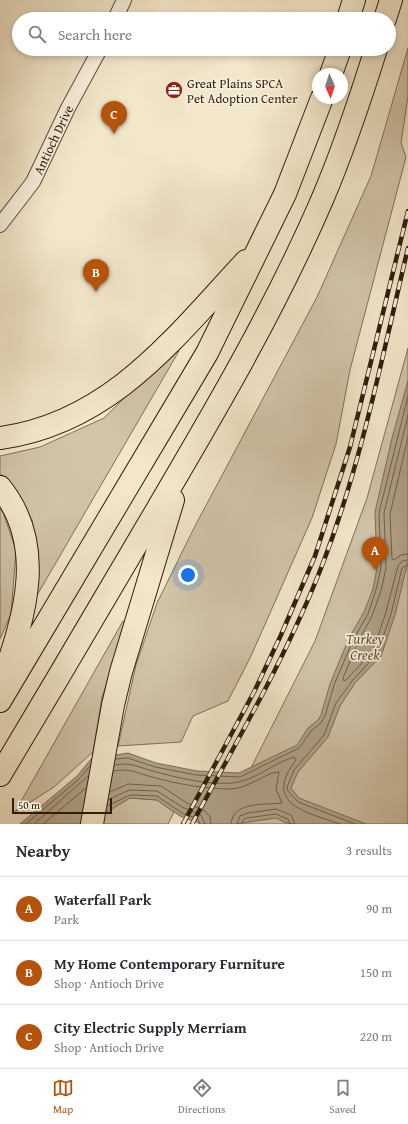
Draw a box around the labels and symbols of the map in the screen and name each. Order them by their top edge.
north arrow [312,68,348,104]
place label: Great Plains SPCA Pet Adoption Center [187,74,298,108]
office icon: Great Plains SPCA Pet Adoption Center [164,80,184,100]
pin: C [101,101,127,134]
street label: Antioch Drive [28,102,78,178]
pin: B [83,259,109,292]
pin: A [362,537,388,570]
your location [178,565,198,585]
water label: Turkey Creek [346,629,385,665]
scale bar [12,796,112,815]

